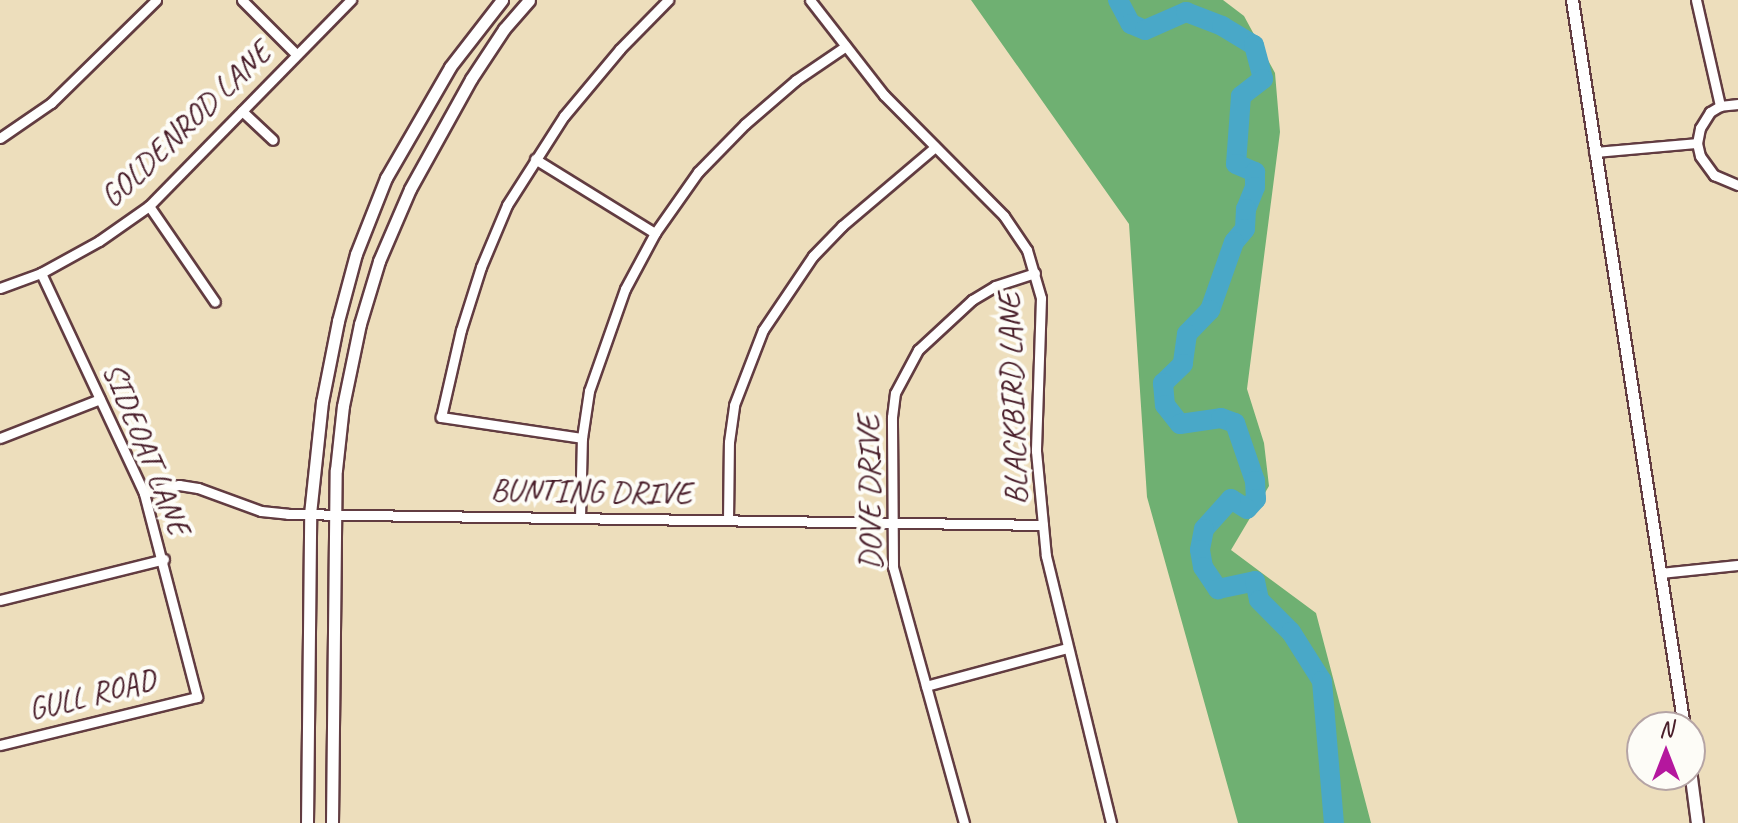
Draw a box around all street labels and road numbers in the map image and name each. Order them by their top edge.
street label: GOLDENROD LANE [93,34,279,216]
street label: BLACKBIRD LANE [990,292,1036,506]
street label: SIDEOAT LANE [94,357,198,541]
street label: DOVE DRIVE [849,416,891,570]
street label: BUNTING DRIVE [491,471,691,513]
street label: GULL ROAD [24,660,160,730]

